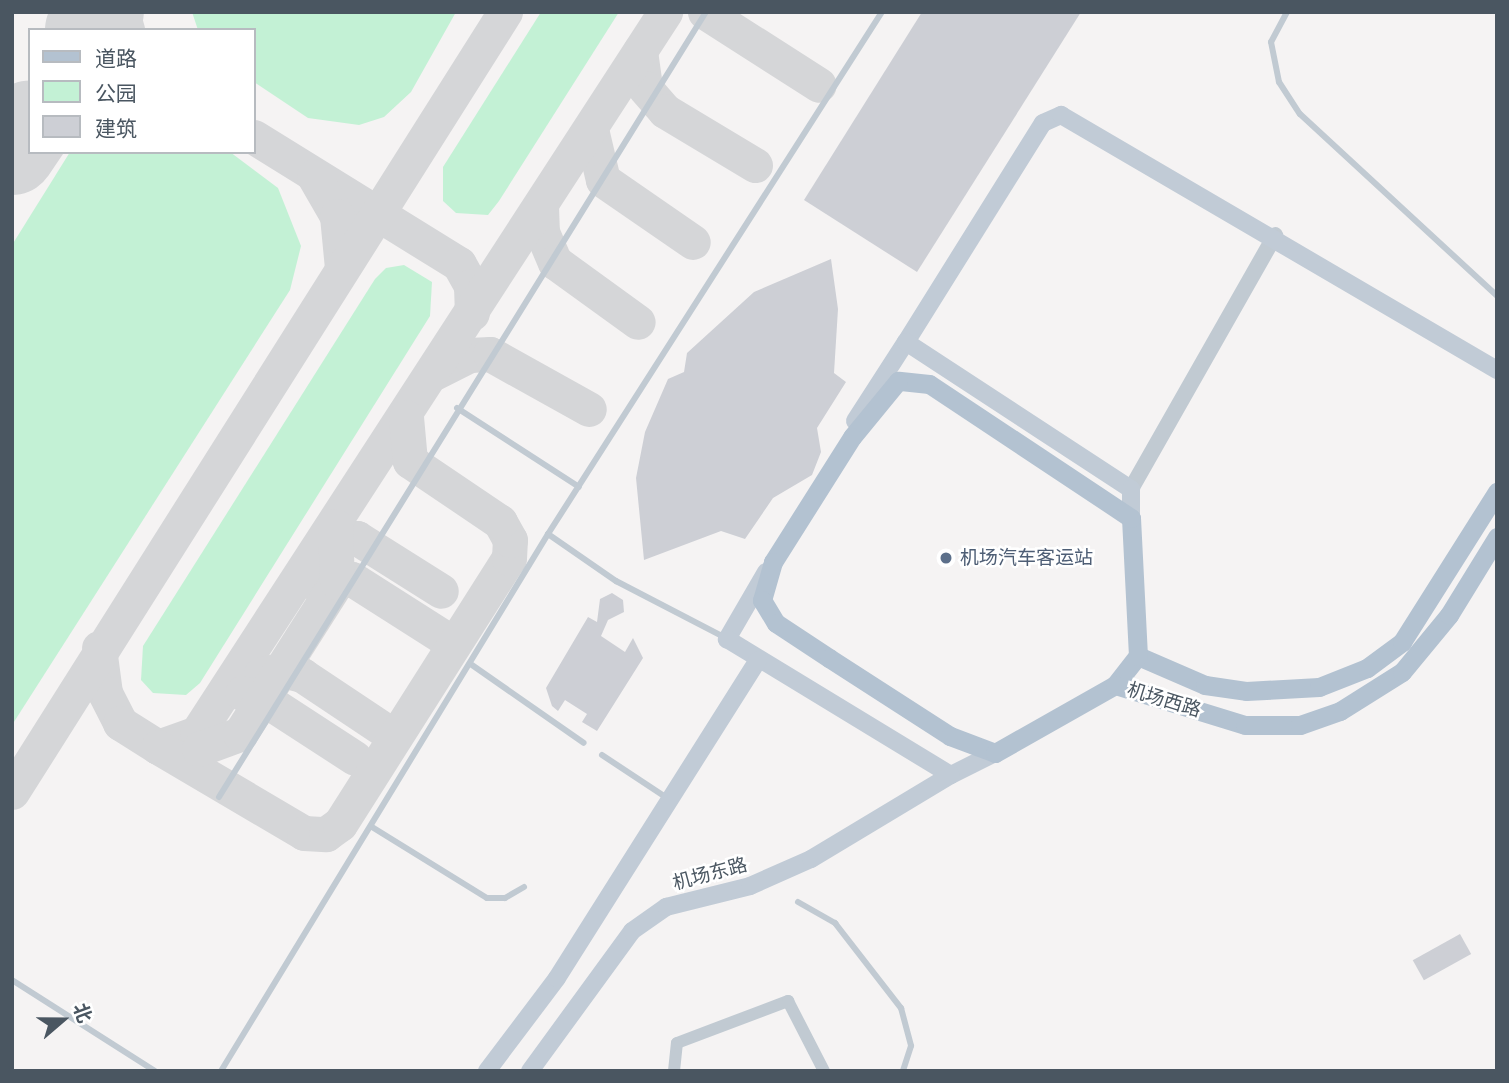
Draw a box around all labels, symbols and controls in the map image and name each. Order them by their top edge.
legend [28,28,256,154]
text: 道路 [95,44,137,72]
text: 公园 [95,79,137,107]
text: 建筑 [95,114,137,142]
place label: 机场汽车客运站 [960,547,1093,569]
marker: 机场汽车客运站 [938,550,954,566]
street label: 机场西路 [1124,678,1204,722]
street label: 机场东路 [670,853,750,895]
north arrow [28,985,98,1055]
text: 北 [67,999,98,1026]

